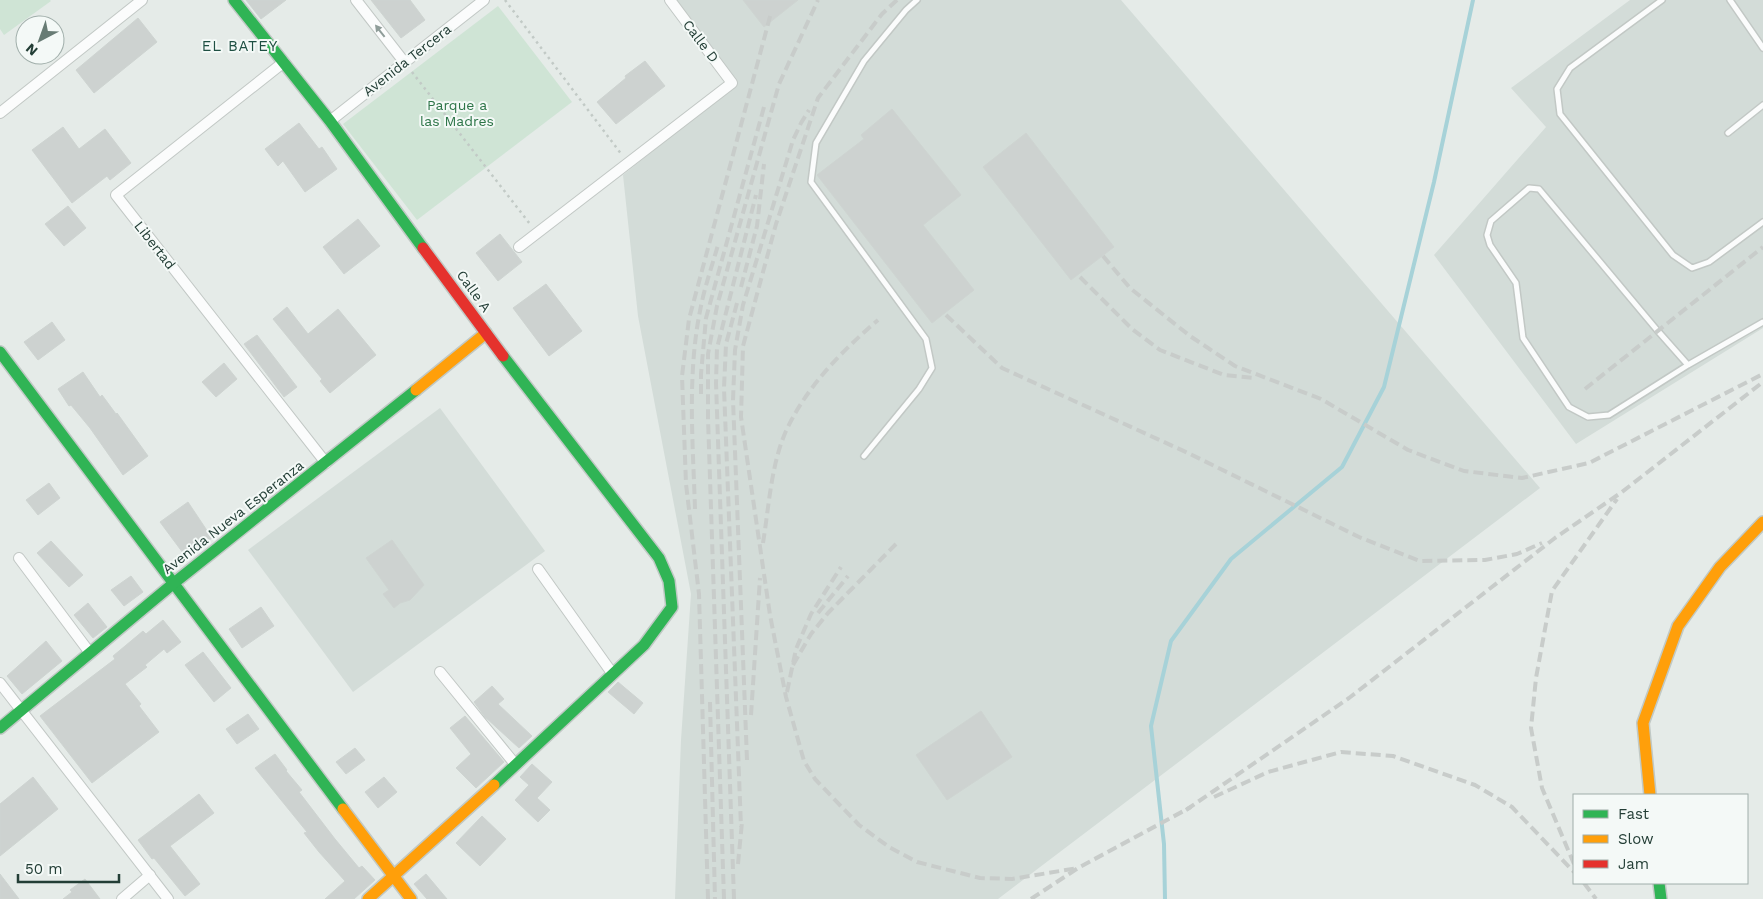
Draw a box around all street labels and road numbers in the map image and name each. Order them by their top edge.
street label: Calle D [680,17,722,65]
street label: Avenida Tercera [360,21,454,99]
street label: Libertad [131,218,179,272]
street label: Calle A [454,267,494,315]
street label: Avenida Nueva Esperanza [159,457,307,577]

